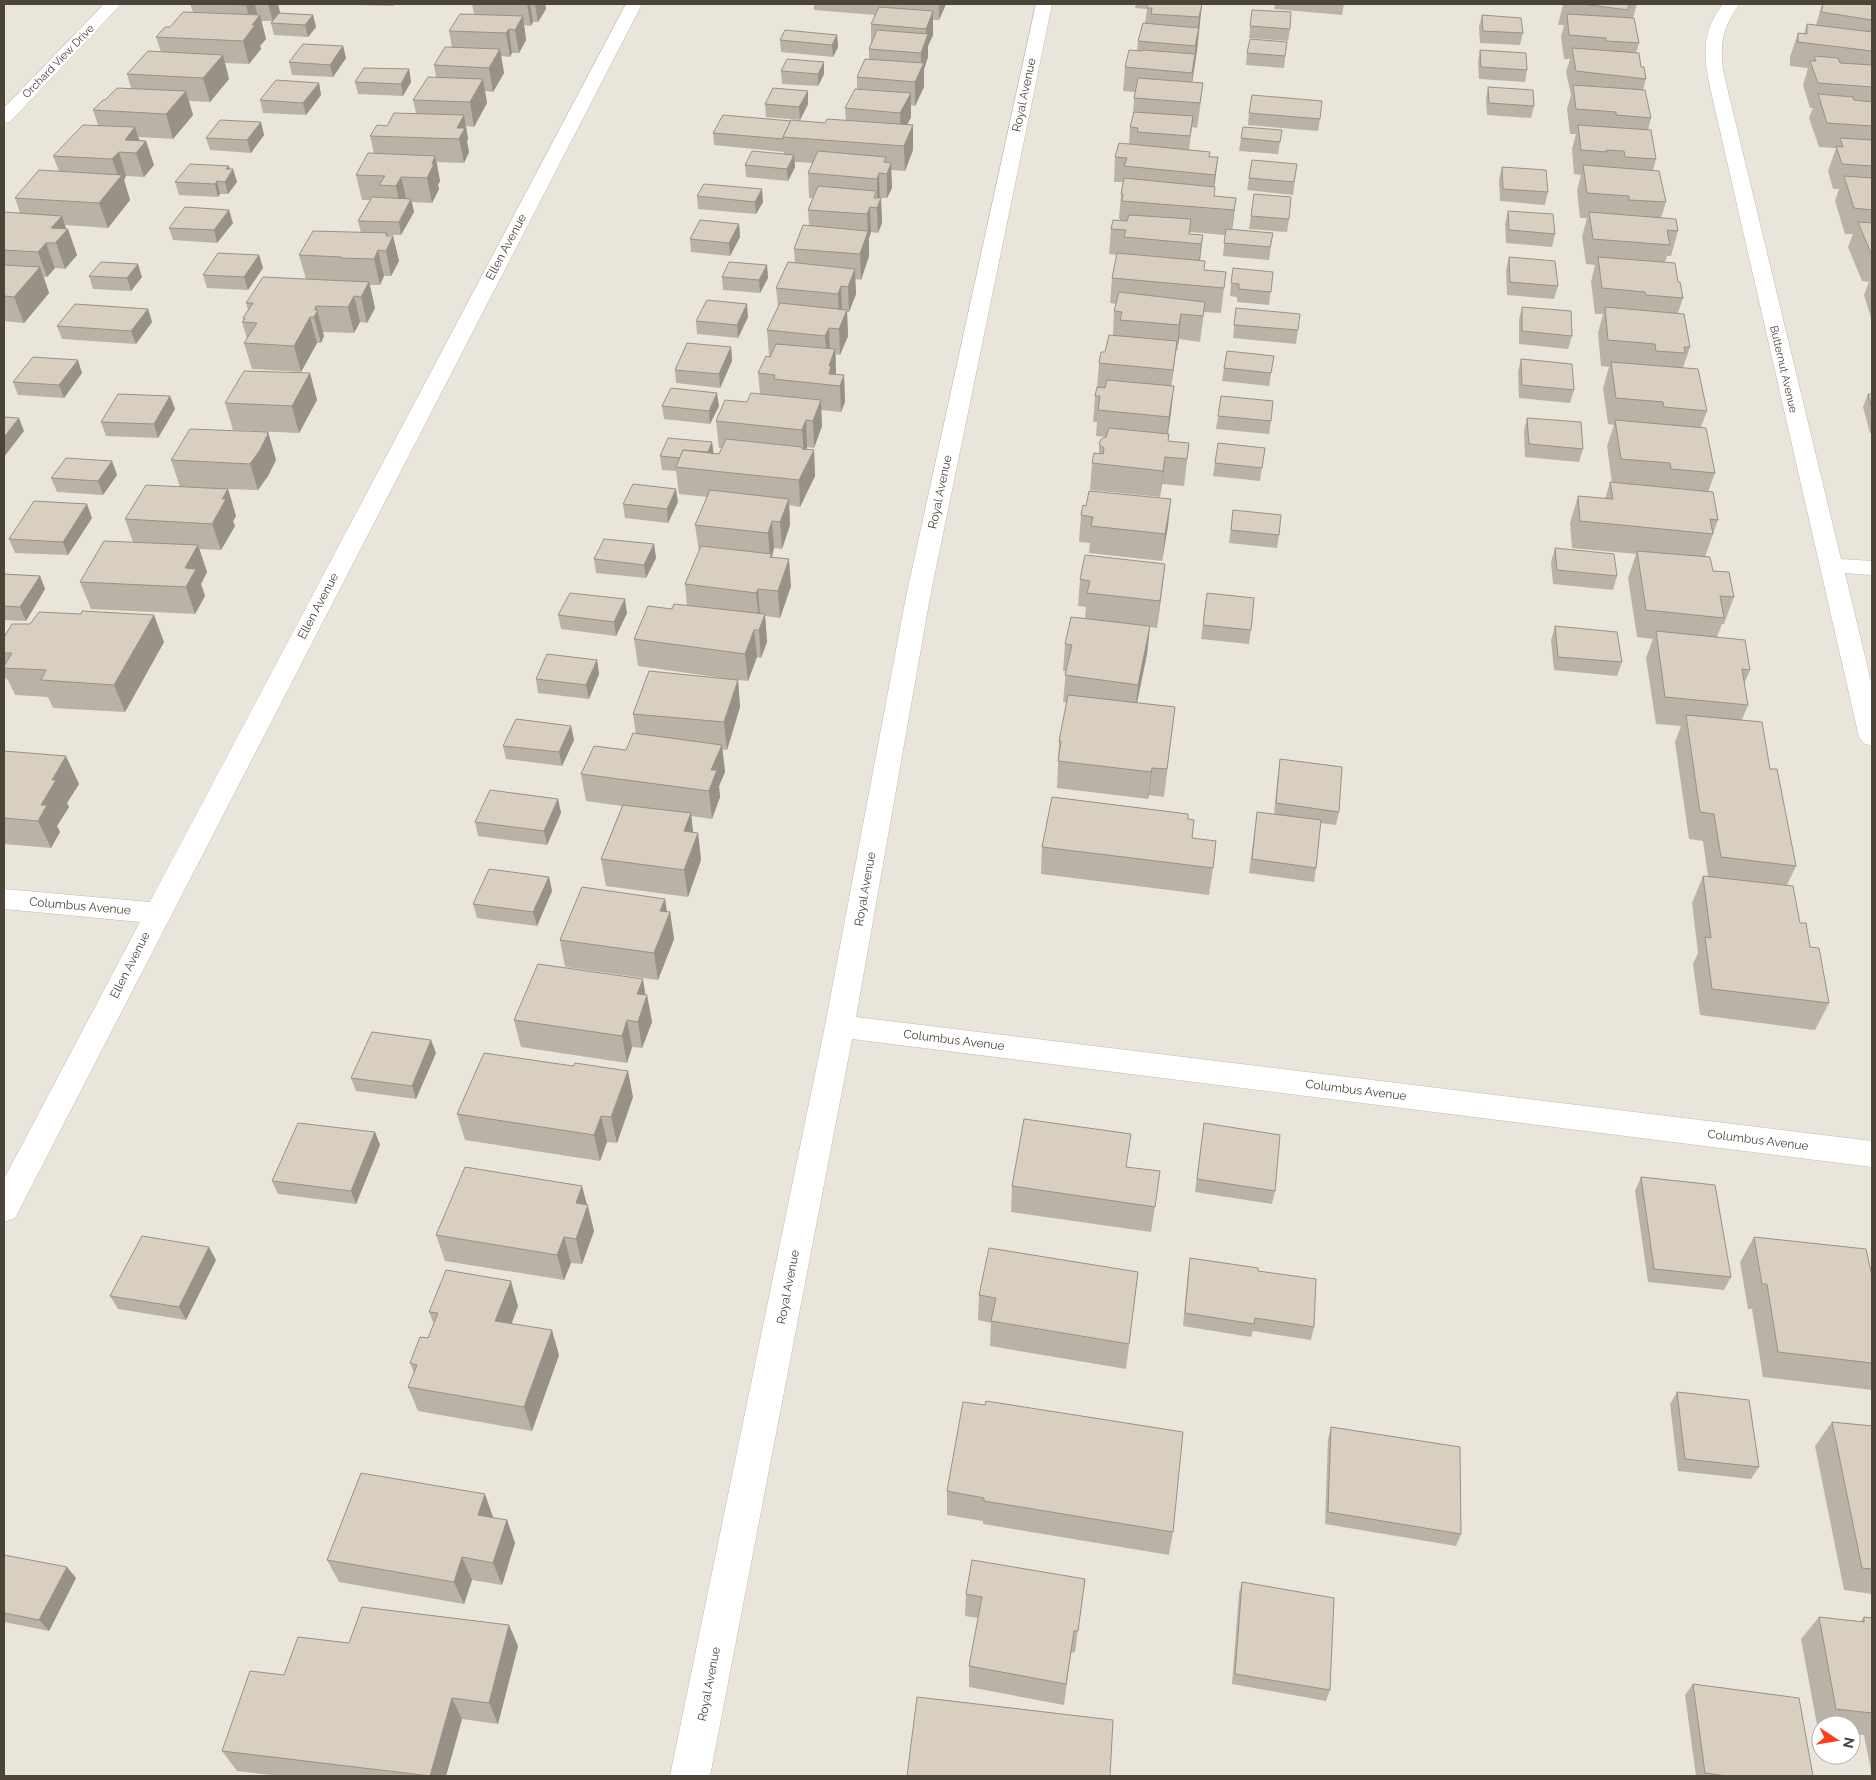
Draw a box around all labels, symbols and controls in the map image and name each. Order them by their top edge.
street label: Orchard View Drive [20,21,97,101]
street label: Royal Avenue [1009,57,1039,133]
street label: Ellen Avenue [483,212,529,282]
street label: Butternut Avenue [1767,324,1800,415]
street label: Royal Avenue [925,454,955,530]
street label: Ellen Avenue [295,571,341,641]
street label: Royal Avenue [852,851,878,927]
street label: Columbus Avenue [29,895,131,917]
street label: Ellen Avenue [107,929,153,1001]
street label: Columbus Avenue [903,1027,1005,1053]
street label: Columbus Avenue [1305,1077,1407,1103]
street label: Columbus Avenue [1707,1127,1809,1153]
street label: Royal Avenue [774,1249,802,1325]
street label: Royal Avenue [695,1646,723,1722]
north arrow [1811,1715,1861,1765]
text: N [1840,1736,1858,1750]

